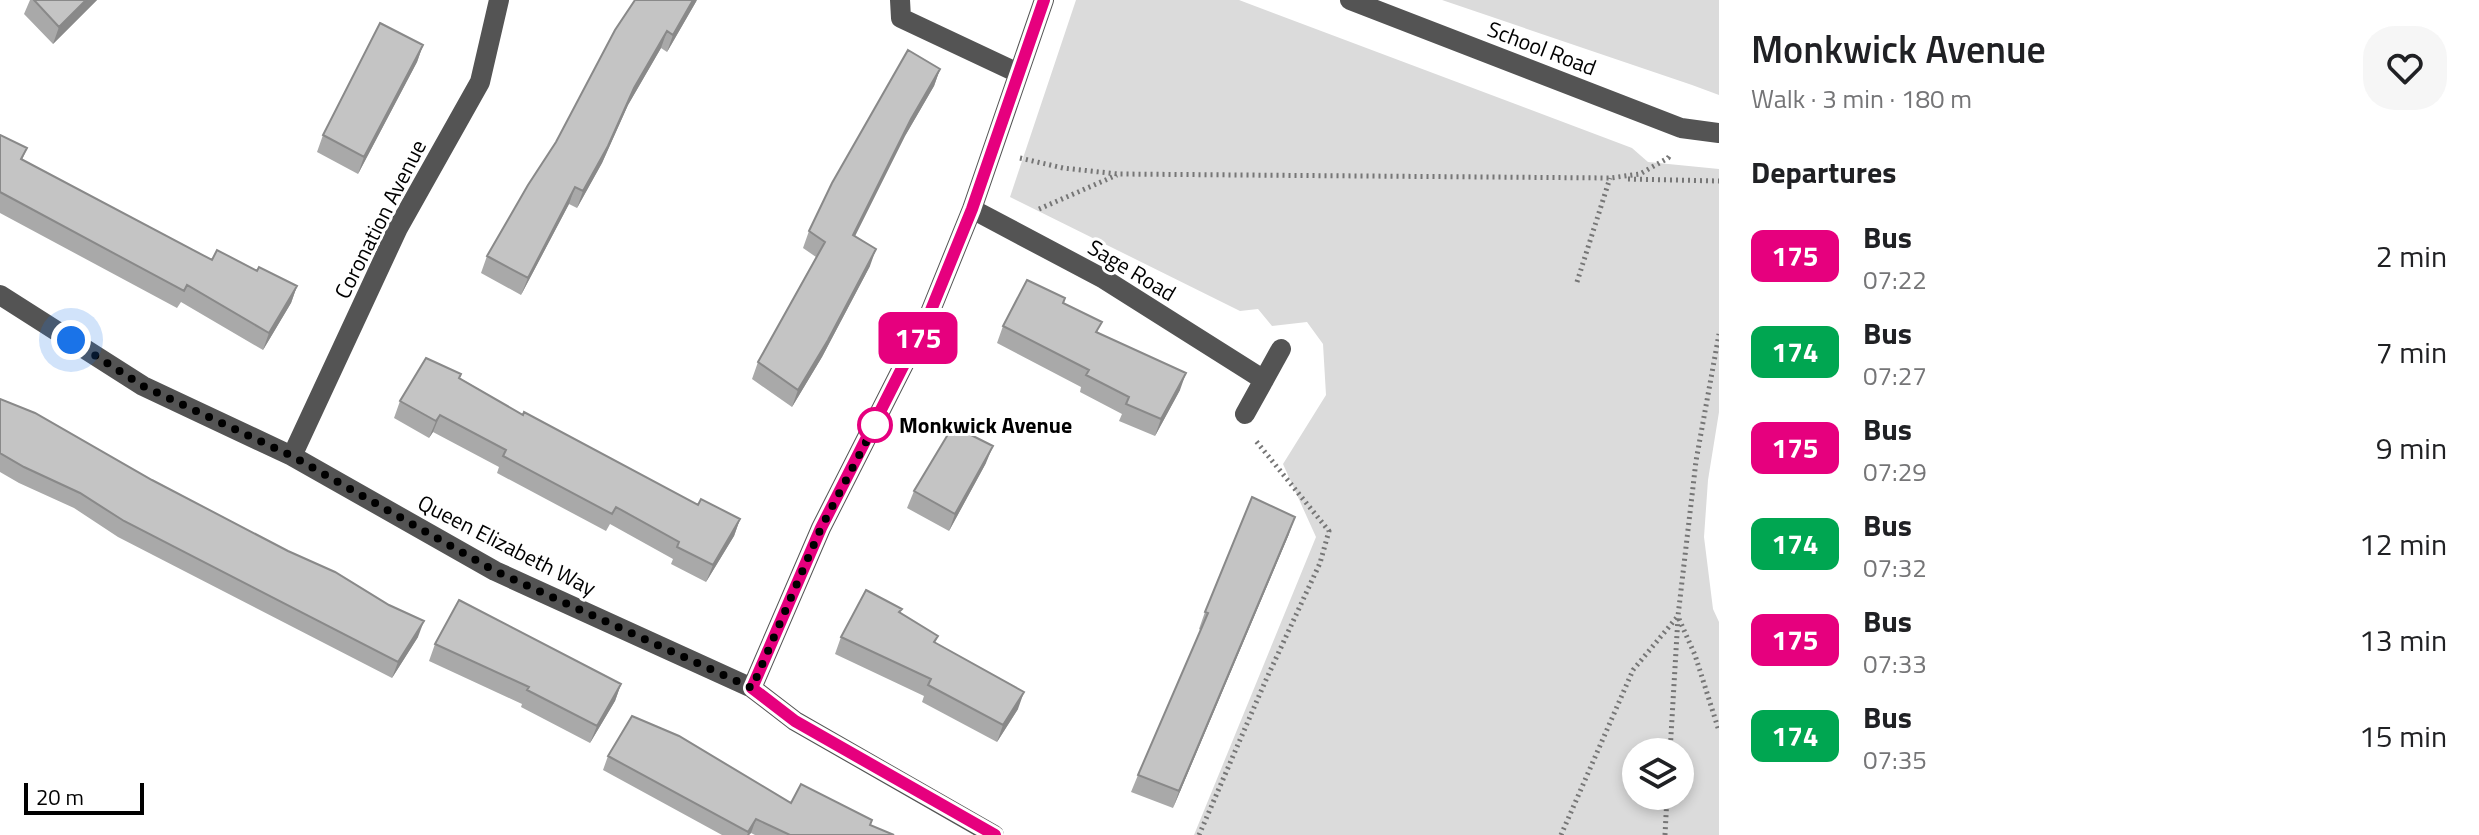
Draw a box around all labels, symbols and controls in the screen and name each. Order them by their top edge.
street label: School Road [1483,12,1601,84]
text: Monkwick Avenue [1751,20,2046,78]
button: heart [2363,26,2447,110]
text: Walk · 3 min · 180 m [1751,79,1972,118]
street label: Coronation Avenue [325,133,435,305]
text: Departures [1751,149,1896,195]
text: Bus [1863,214,1912,260]
street label: Sage Road [1081,230,1183,310]
text: 2 min [2376,233,2447,279]
text: 175 [1771,234,1819,277]
text: 07:22 [1863,260,1927,299]
text: Bus [1863,310,1912,356]
line badge: 175 [872,312,964,364]
text: 175 [894,316,942,359]
your location [51,320,91,360]
text: 7 min [2376,329,2447,375]
text: 174 [1771,330,1819,373]
text: 07:27 [1863,356,1927,395]
text: Bus [1863,406,1912,452]
marker: Monkwick Avenue [858,408,892,442]
place label: Monkwick Avenue [899,408,1072,442]
text: 9 min [2376,425,2447,471]
text: 175 [1771,426,1819,469]
text: 07:29 [1863,452,1927,491]
street label: Queen Elizabeth Way [412,485,602,605]
text: Bus [1863,502,1912,548]
text: 12 min [2359,521,2447,567]
text: 174 [1771,522,1819,565]
text: 07:32 [1863,548,1927,587]
text: Bus [1863,598,1912,644]
text: 13 min [2359,617,2447,663]
text: 175 [1771,618,1819,661]
text: 07:33 [1863,644,1927,683]
text: Bus [1863,694,1912,740]
text: 15 min [2359,713,2447,759]
text: 174 [1771,714,1819,757]
map controls [1622,738,1694,810]
button: layers [1622,738,1694,810]
text: 07:35 [1863,740,1927,779]
scale bar [24,779,144,815]
text: 20 m [36,780,84,814]

